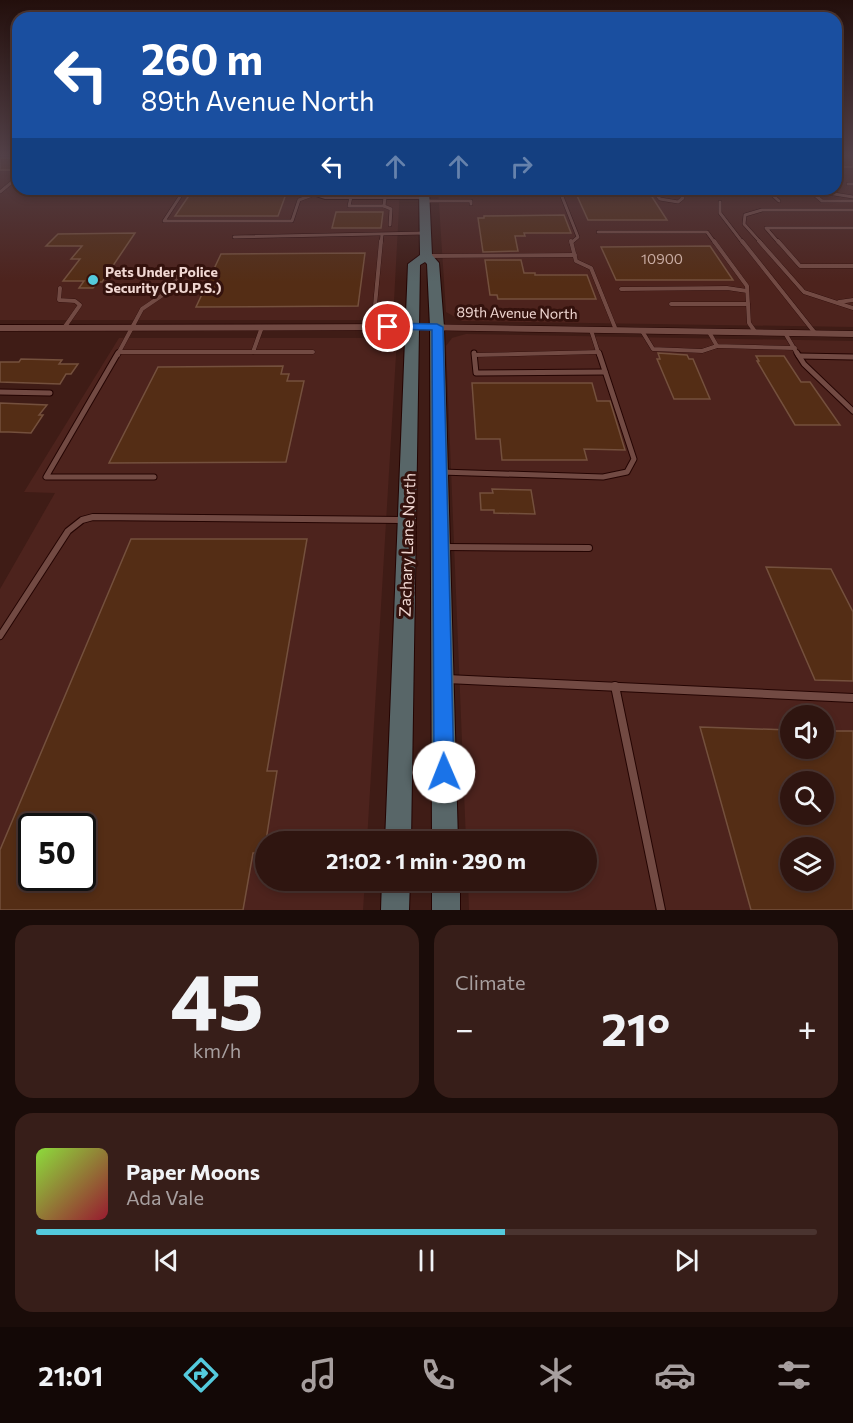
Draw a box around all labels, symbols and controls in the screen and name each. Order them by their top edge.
text: 260 m [141,32,263,84]
icon: left [42,36,120,114]
text: 89th Avenue North [141,84,374,117]
icon: left [316,150,349,183]
icon: ahead [379,150,412,183]
icon: ahead [442,150,475,183]
icon: right [505,150,538,183]
house number: 10900 [641,250,683,267]
place label: Pets Under Police Security (P.U.P.S.) [105,263,222,296]
marker: Pets Under Police Security (P.U.P.S.) [86,273,100,287]
pin [362,301,413,352]
street label: 89th Avenue North [456,303,578,322]
icon: arrive [371,310,404,343]
street label: Zachary Lane North [394,473,419,617]
map controls [780,705,834,891]
button: sound [780,705,834,759]
position arrow [412,740,476,804]
button: search [780,771,834,825]
speed limit sign: 50 [18,813,96,891]
button: layers [780,837,834,891]
text: 21:02 · 1 min · 290 m [326,847,526,874]
text: 45 [170,951,264,1046]
text: Climate [455,970,525,994]
text: 21° [601,1000,670,1055]
text: − [455,1007,474,1048]
text: + [798,1007,817,1048]
text: km/h [193,1038,241,1062]
text: Paper Moons [126,1158,260,1185]
text: Ada Vale [126,1185,204,1209]
icon: previous [150,1244,183,1277]
icon: pause [410,1244,443,1277]
icon: next [670,1244,703,1277]
icon: directions [180,1354,222,1396]
icon: music [298,1354,340,1396]
icon: phone [417,1354,459,1396]
icon: climate [535,1354,577,1396]
icon: car [654,1354,696,1396]
icon: filters [773,1354,815,1396]
text: 21:01 [38,1359,103,1392]

